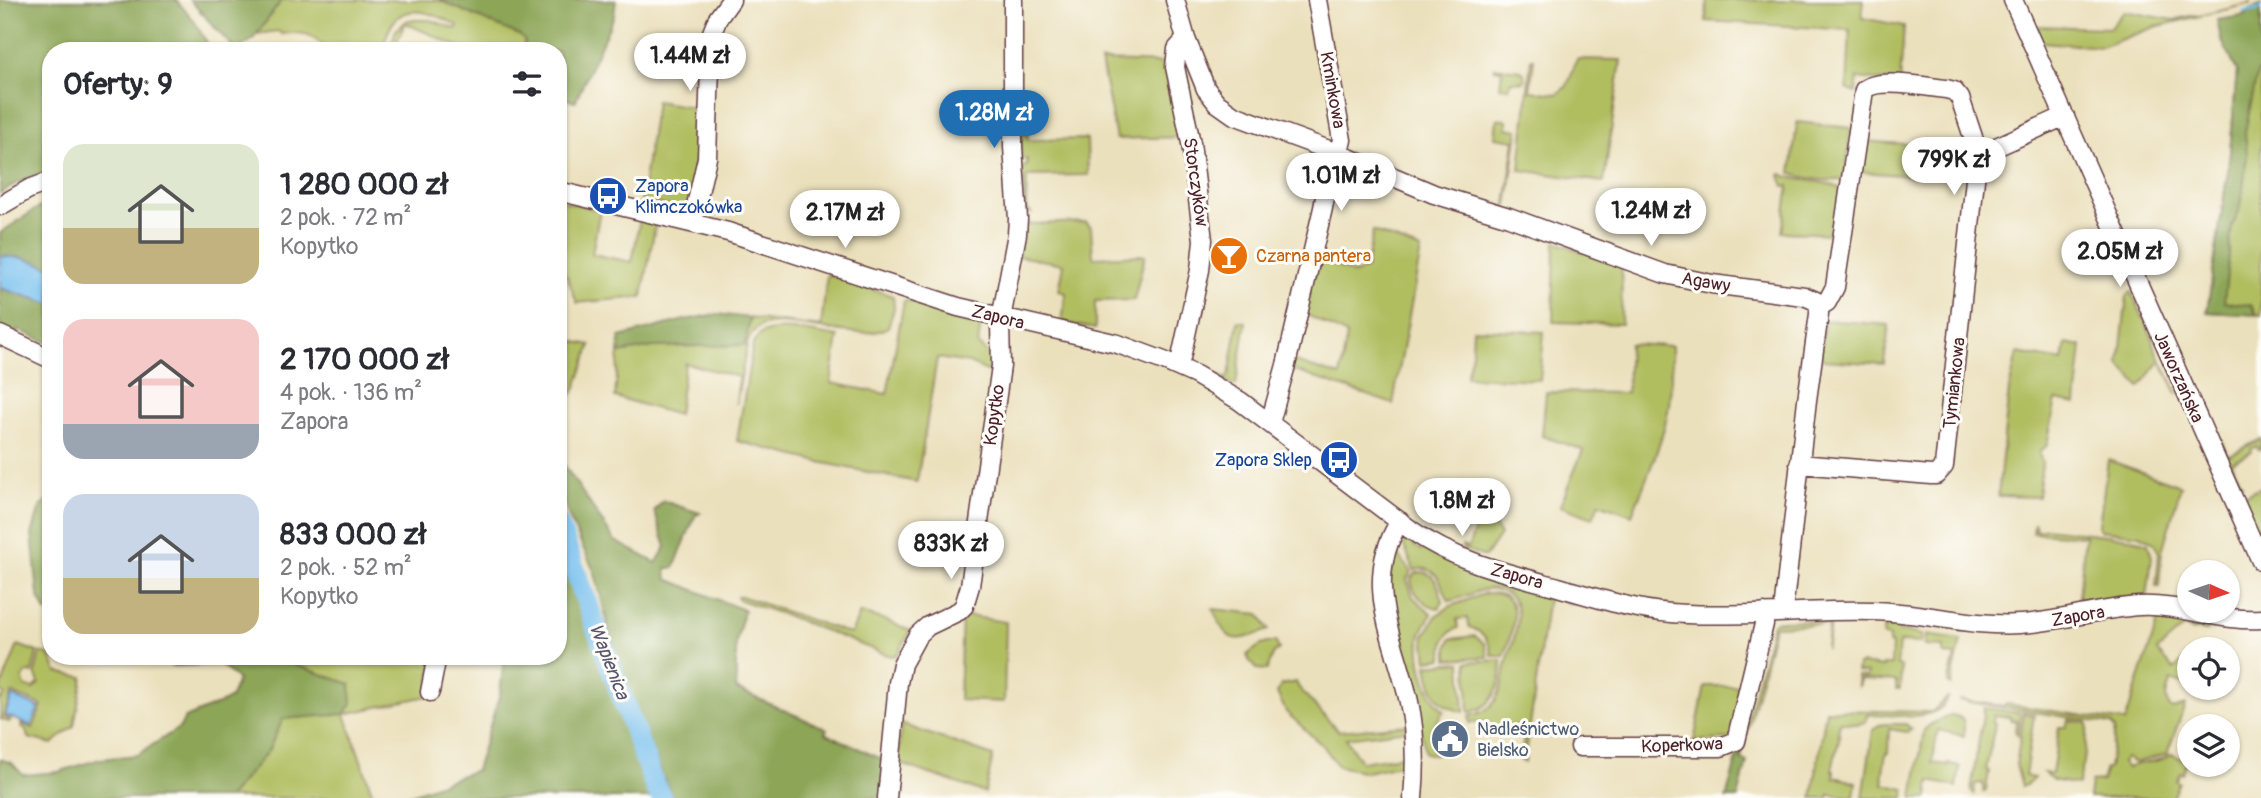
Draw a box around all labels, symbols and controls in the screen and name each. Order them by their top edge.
pin: 1.44M zł [618,34,762,93]
text: 1.44M zł [650,41,730,70]
street label: Kminkowa [1314,50,1351,130]
icon: filters [508,65,546,103]
text: Oferty: 9 [63,66,173,103]
pin: 1.28M zł [922,90,1066,150]
text: 1.28M zł [955,98,1033,127]
street label: Storczyków [1178,136,1213,228]
pin: 799K zł [1889,138,2019,197]
text: 799K zł [1918,145,1990,174]
pin: 1.01M zł [1269,154,1413,213]
text: 1.01M zł [1302,161,1380,190]
text: 1 280 000 zł [280,166,448,203]
icon: home [119,172,203,256]
bus stop icon: Zapora Klimczokówka [587,175,629,217]
place label: Zapora Klimczokówka [635,175,742,219]
pin: 1.24M zł [1579,188,1723,248]
pin: 2.17M zł [773,190,917,250]
text: 1.24M zł [1611,196,1691,225]
text: 2.17M zł [806,198,884,227]
text: 2 pok. · 72 m² [280,203,411,232]
pin: 2.05M zł [2048,230,2192,289]
text: Kopytko [280,232,358,261]
bar icon: Czarna pantera [1208,235,1250,277]
text: 2.05M zł [2077,237,2163,266]
place label: Czarna pantera [1256,245,1371,268]
street label: Agawy [1680,267,1732,298]
street label: Zapora [969,300,1027,335]
street label: Jaworzańska [2148,328,2209,426]
street label: Tymiankowa [1938,336,1971,430]
text: 2 170 000 zł [280,341,449,378]
icon: home [119,347,203,431]
text: 4 pok. · 136 m² [280,378,422,407]
street label: Kopytko [979,383,1010,447]
text: Zapora [280,407,349,436]
bus stop icon: Zapora Sklep [1318,439,1360,481]
place label: Zapora Sklep [1215,449,1312,472]
pin: 1.8M zł [1397,478,1527,538]
text: 1.8M zł [1430,486,1494,515]
text: 833 000 zł [280,516,426,553]
icon: home [119,522,203,606]
pin: 833K zł [886,522,1016,581]
text: 833K zł [914,529,988,558]
text: 2 pok. · 52 m² [280,553,412,582]
street label: Zapora [1488,558,1546,595]
north arrow [2177,560,2240,623]
map controls [2177,560,2240,777]
text: Kopytko [280,582,358,611]
street label: Zapora [2050,601,2106,632]
water label: Wapienica [584,620,635,704]
button: locate [2177,637,2240,700]
button: layers [2177,714,2240,777]
public building icon: Nadleśnictwo Bielsko [1429,718,1471,760]
place label: Nadleśnictwo Bielsko [1477,718,1580,762]
street label: Koperkowa [1641,733,1723,758]

